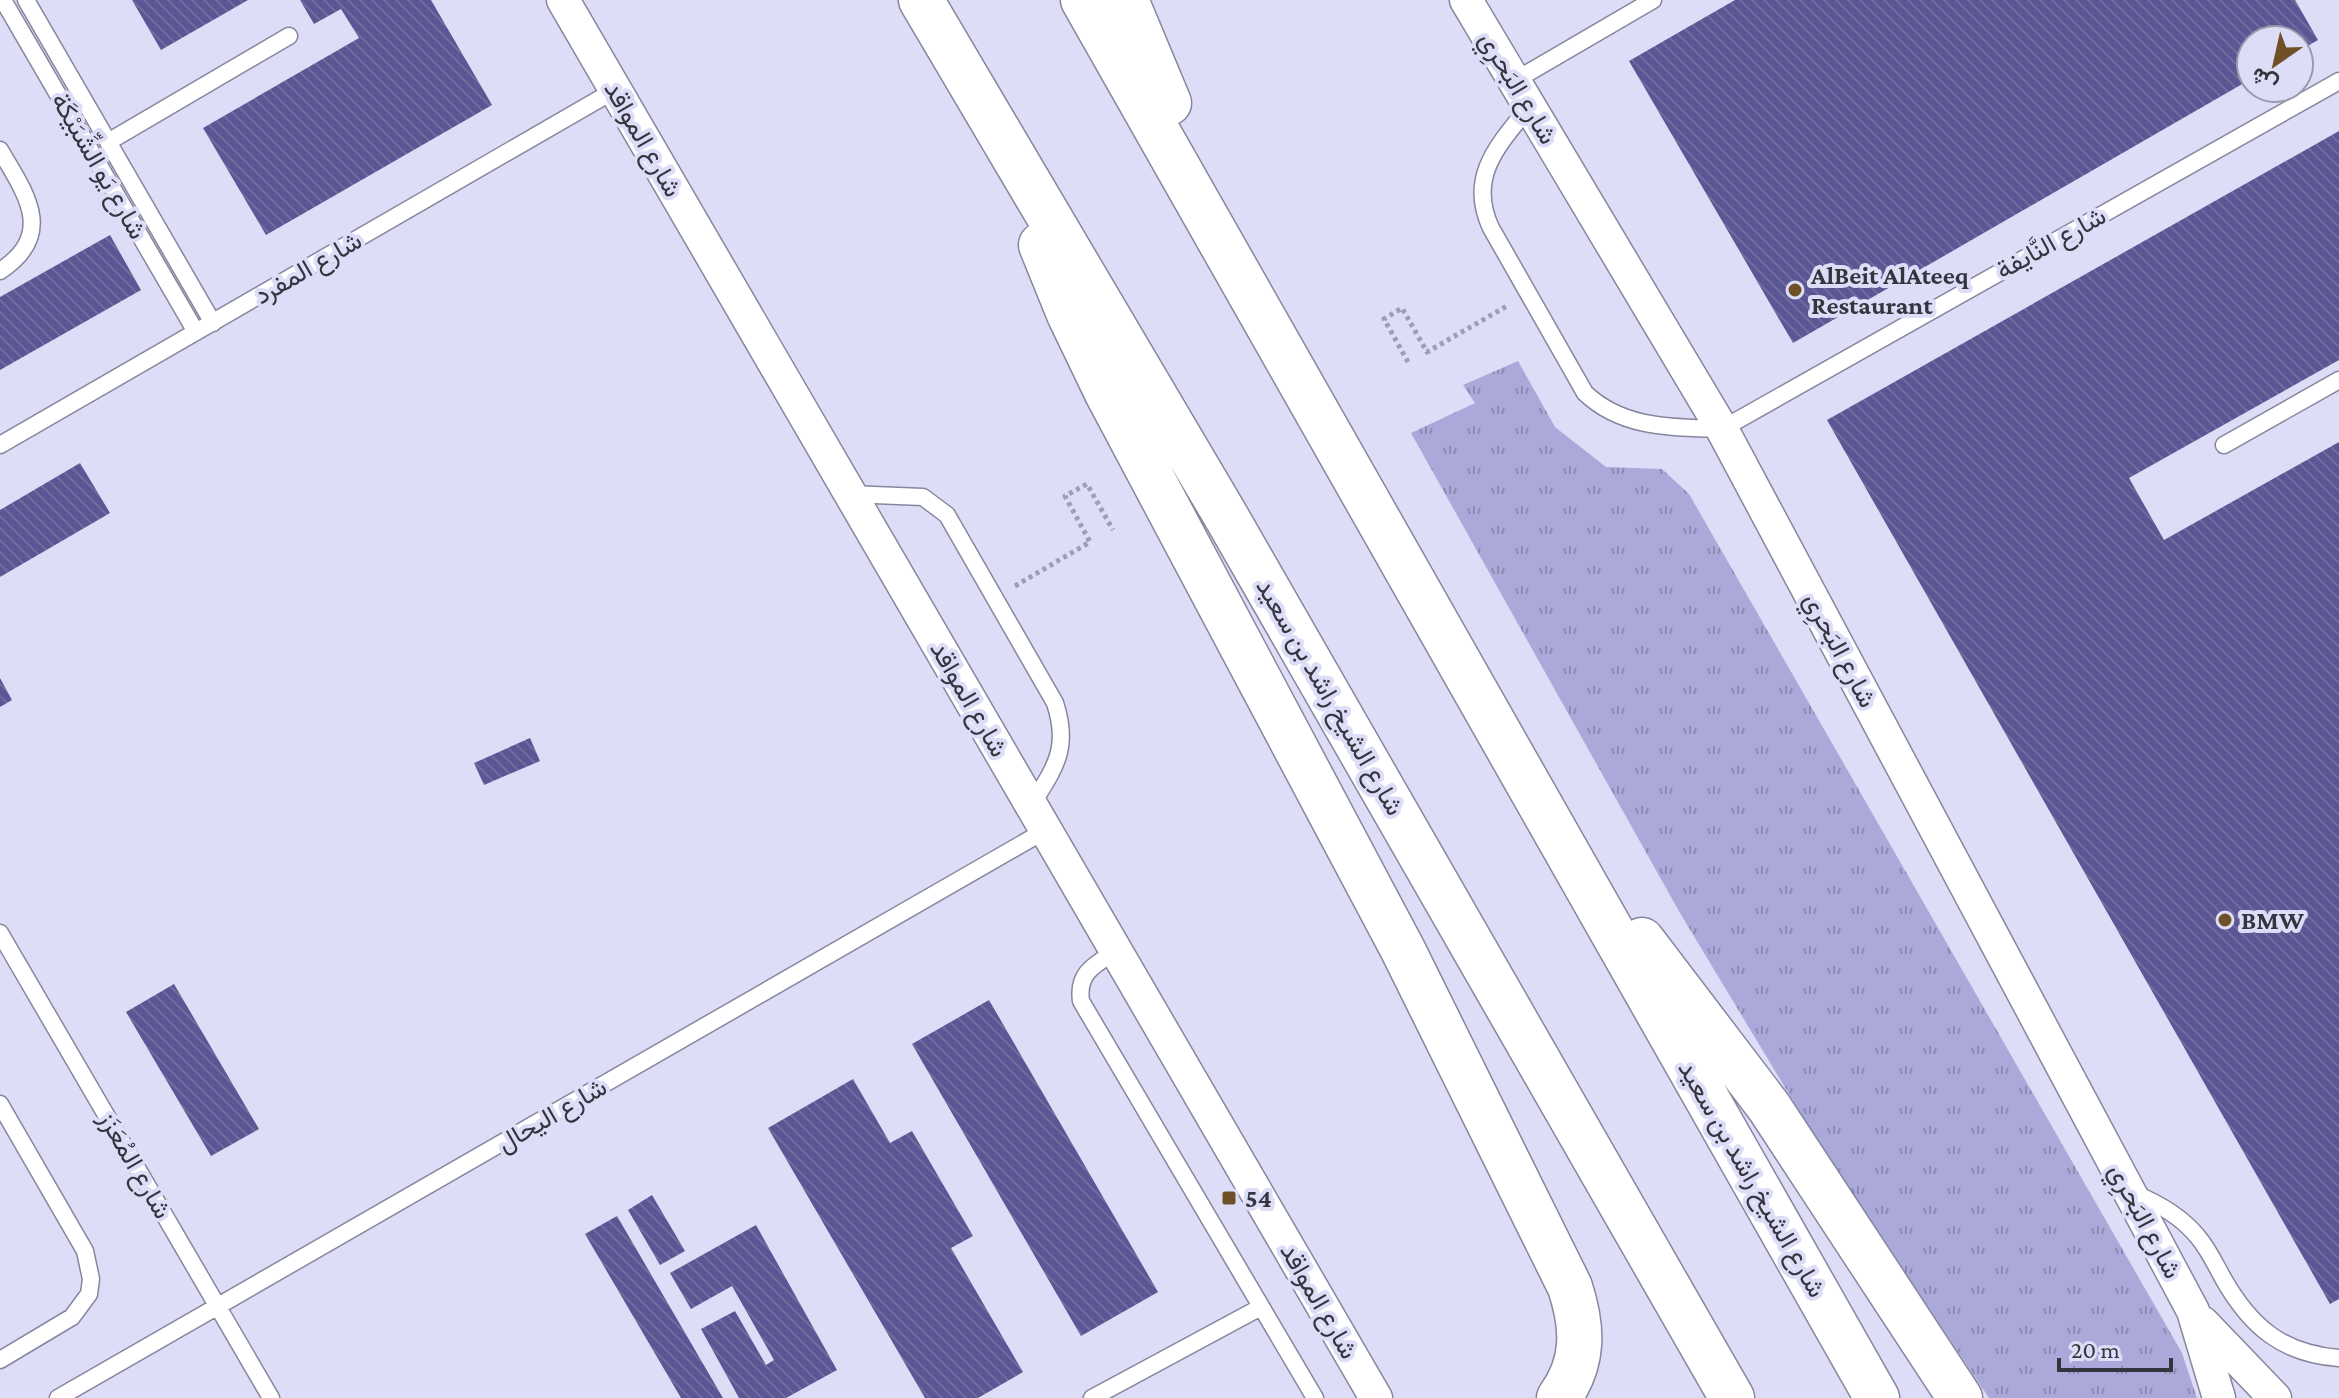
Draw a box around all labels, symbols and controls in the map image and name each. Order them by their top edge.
north arrow [2235,24,2315,104]
street label: شارع البَحرِي [1468,27,1563,152]
text: ش [2246,62,2283,98]
street label: شارع المواقد [596,76,688,204]
street label: شارع يَو الشِّبَيْكَة [43,86,156,246]
street label: شارع النَّايفة [1990,199,2112,288]
street label: شارع المفرد [249,226,368,313]
place label: AlBeit AlAteeq Restaurant [1810,261,1969,320]
marker: AlBeit AlAteeq Restaurant [1786,281,1804,299]
street label: شارع الشيخ راشد بن سعيد [1248,573,1410,822]
street label: شارع البَحرِي [1792,588,1882,715]
street label: شارع المواقد [922,636,1014,764]
place label: BMW [2241,906,2304,935]
marker: BMW [2216,911,2234,929]
street label: شارع الشيخ راشد بن سعيد [1670,1055,1832,1304]
street label: شارع اليحال [492,1072,613,1160]
street label: شارع المُعَزَز [90,1105,177,1225]
street label: شارع البَحرِي [2097,1159,2187,1286]
place label: 54 [1245,1184,1272,1213]
marker: 54 [1220,1189,1238,1207]
street label: شارع المواقد [1272,1238,1364,1366]
scale bar [2059,1322,2171,1372]
text: 20 m [2071,1336,2120,1363]

